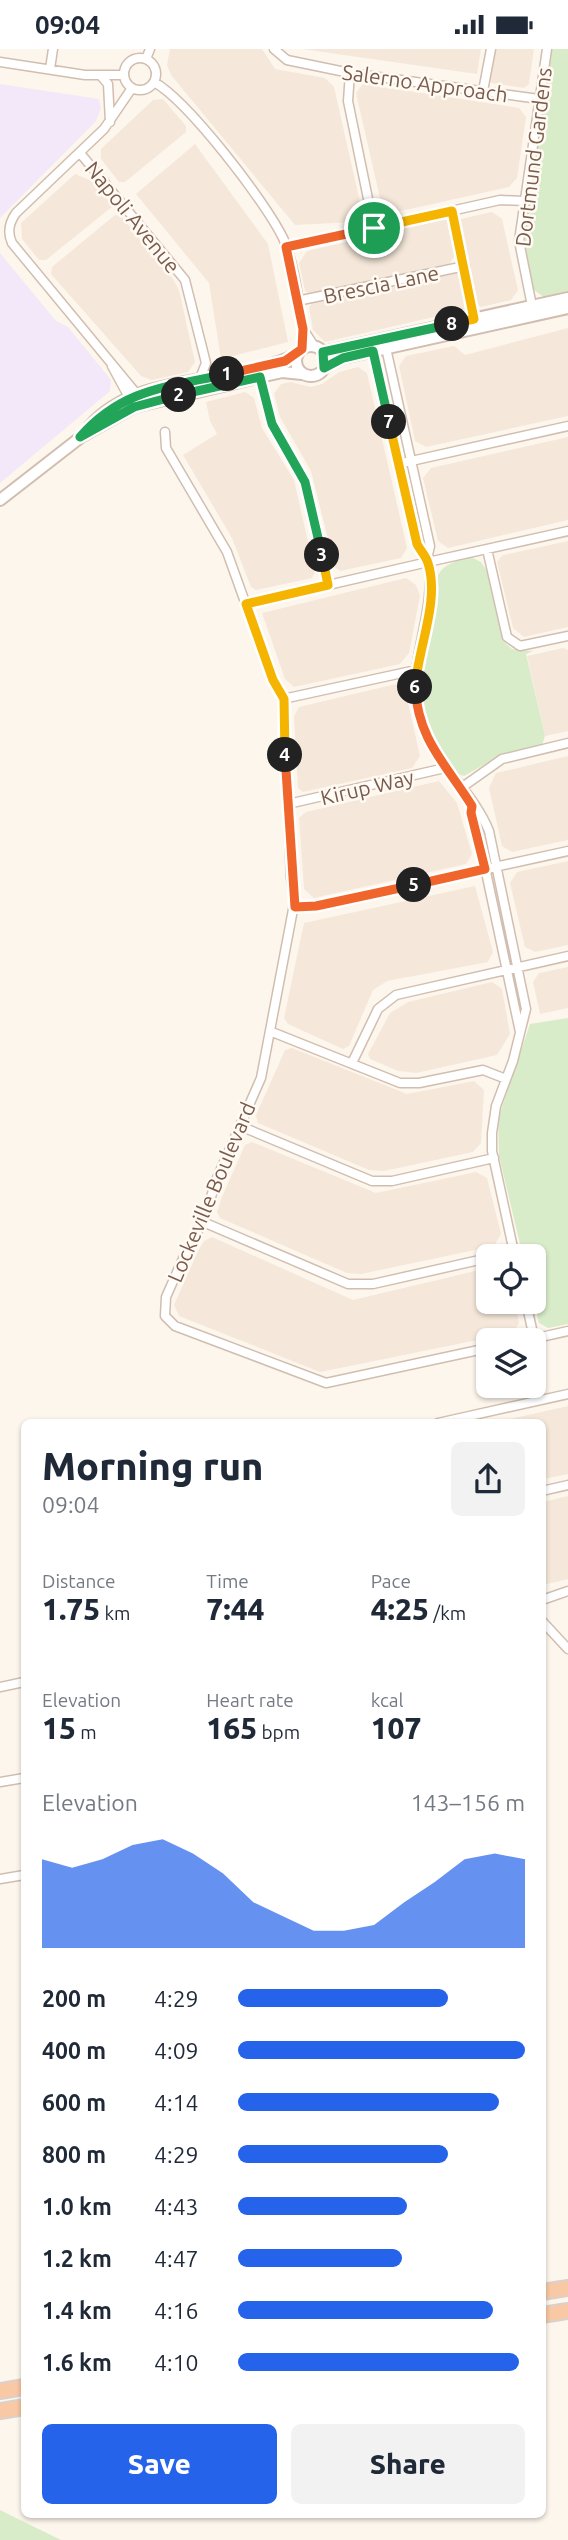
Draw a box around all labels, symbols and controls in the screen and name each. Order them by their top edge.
text: 09:04 [35,10,100,39]
street label: Salerno Approach [341,59,509,107]
street label: Dortmund Gardens [510,66,556,248]
street label: Napoli Avenue [81,156,185,278]
pin [344,198,404,258]
icon: arrive [355,209,393,247]
street label: Brescia Lane [321,260,441,308]
pin: 8 [434,307,470,341]
text: 8 [446,312,457,334]
pin: 1 [210,357,244,391]
text: 1 [221,362,232,384]
pin: 2 [162,377,196,413]
text: 2 [173,383,184,405]
pin: 7 [372,405,406,439]
text: 7 [383,410,394,432]
pin: 3 [304,538,340,573]
text: 3 [316,543,327,565]
pin: 6 [398,669,432,705]
text: 6 [409,675,420,697]
pin: 4 [268,737,302,773]
text: 4 [279,743,290,765]
street label: Kirup Way [318,765,416,809]
pin: 5 [396,867,432,903]
text: 5 [408,873,419,895]
street label: Lockeville Boulevard [162,1098,260,1286]
map controls [476,1244,546,1398]
button: locate [476,1244,546,1314]
button: layers [476,1328,546,1398]
button: share [451,1442,525,1516]
text: Morning run [42,1445,263,1487]
text: 09:04 [42,1492,100,1517]
text: Distance [42,1570,116,1592]
text: Time [206,1570,249,1592]
text: Pace [371,1570,411,1592]
text: 1.75 [42,1592,100,1626]
text: 7:44 [206,1592,264,1626]
text: 4:25 [371,1592,429,1626]
text: km [100,1602,130,1624]
text: /km [429,1602,466,1624]
text: Elevation [42,1689,121,1711]
text: Heart rate [206,1689,294,1711]
text: kcal [371,1689,403,1711]
text: 15 [42,1711,76,1745]
text: 165 [206,1711,257,1745]
text: 107 [371,1711,421,1745]
text: m [76,1721,97,1743]
text: bpm [257,1721,300,1743]
text: Elevation [42,1790,138,1815]
text: 143–156 m [411,1790,525,1815]
text: 200 m [42,1986,106,2011]
text: 4:29 [154,1986,199,2011]
text: 400 m [42,2038,106,2063]
text: 4:09 [154,2038,199,2063]
text: 600 m [42,2090,106,2115]
text: 4:14 [154,2090,199,2115]
text: 800 m [42,2142,106,2167]
text: 4:29 [154,2142,199,2167]
text: 1.0 km [42,2194,112,2219]
text: 4:43 [154,2194,199,2219]
text: 1.2 km [42,2246,112,2271]
text: 4:47 [154,2246,199,2271]
text: 1.4 km [42,2298,112,2323]
text: 4:16 [154,2298,199,2323]
text: 1.6 km [42,2350,112,2375]
text: 4:10 [154,2350,199,2375]
button: Save [42,2424,277,2504]
button: Share [291,2424,525,2504]

